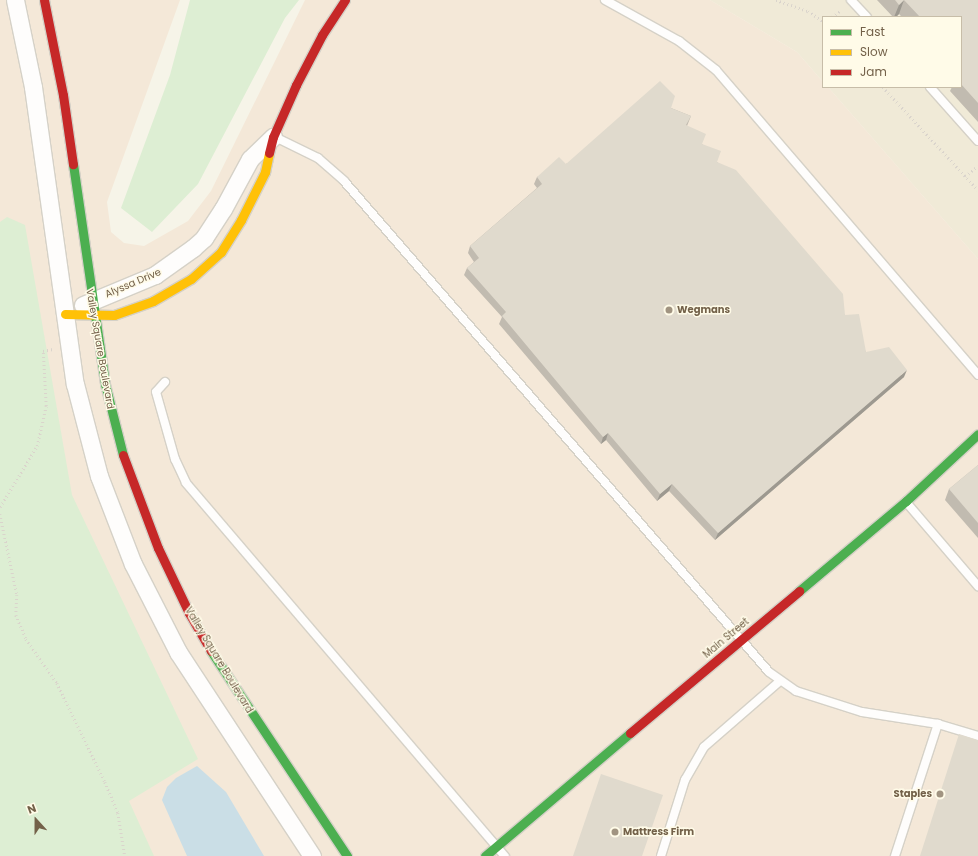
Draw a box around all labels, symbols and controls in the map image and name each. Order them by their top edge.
legend [822,16,962,88]
text: Fast [860,23,885,40]
text: Slow [860,43,888,60]
text: Jam [860,63,887,80]
street label: Alyssa Drive [103,266,163,300]
street label: Valley Square Boulevard [84,288,116,410]
place label: Wegmans [677,304,730,316]
marker: Wegmans [664,305,674,315]
street label: Valley Square Boulevard [182,605,256,715]
street label: Main Street [701,615,751,661]
place label: Staples [894,788,932,800]
marker: Staples [935,789,945,799]
north arrow [16,800,56,840]
text: N [25,800,38,818]
place label: Mattress Firm [623,826,694,838]
marker: Mattress Firm [610,827,620,837]

